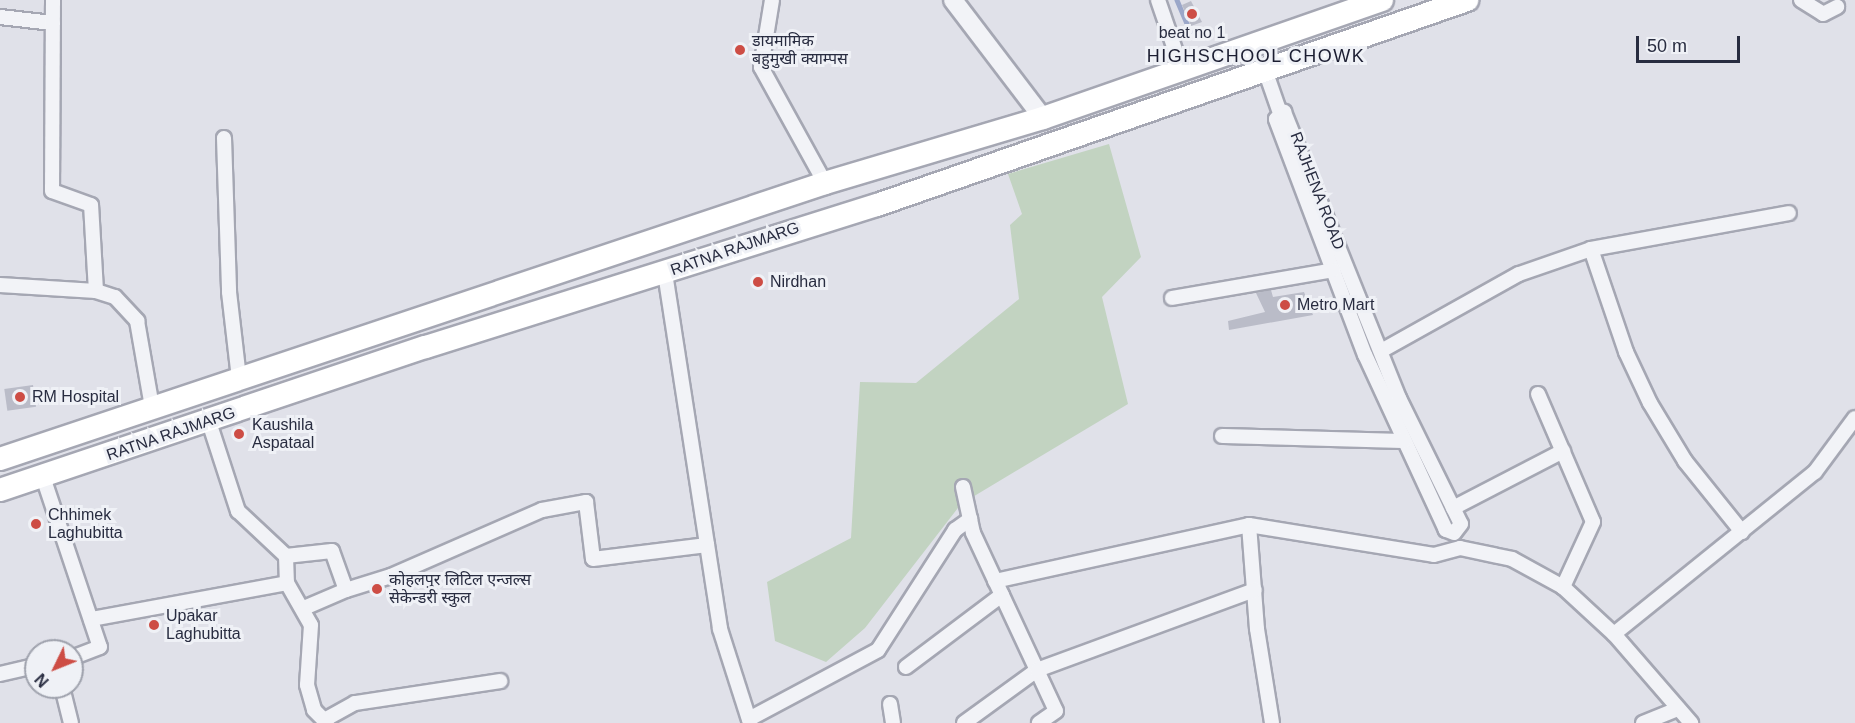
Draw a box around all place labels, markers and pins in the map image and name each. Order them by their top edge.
marker: beat no 1 [1185,7,1199,21]
place label: beat no 1 [1159,23,1225,43]
place label: डायमामिक बहुमुखी क्याम्पस [752,31,848,69]
marker: डायमामिक बहुमुखी क्याम्पस [733,43,747,57]
place label: Nirdhan [770,272,826,292]
marker: Nirdhan [751,275,765,289]
place label: Metro Mart [1297,295,1374,315]
marker: Metro Mart [1278,298,1292,312]
place label: RM Hospital [32,387,119,407]
marker: RM Hospital [13,390,27,404]
place label: Kaushila Aspataal [252,415,314,453]
marker: Kaushila Aspataal [230,425,248,443]
place label: Chhimek Laghubitta [48,505,123,543]
marker: Chhimek Laghubitta [29,517,43,531]
place label: कोहलपुर लिटिल एन्जल्स सेकेन्डरी स्कुल [389,570,531,608]
marker: कोहलपुर लिटिल एन्जल्स सेकेन्डरी स्कुल [370,582,384,596]
place label: Upakar Laghubitta [166,606,241,644]
marker: Upakar Laghubitta [147,618,161,632]

